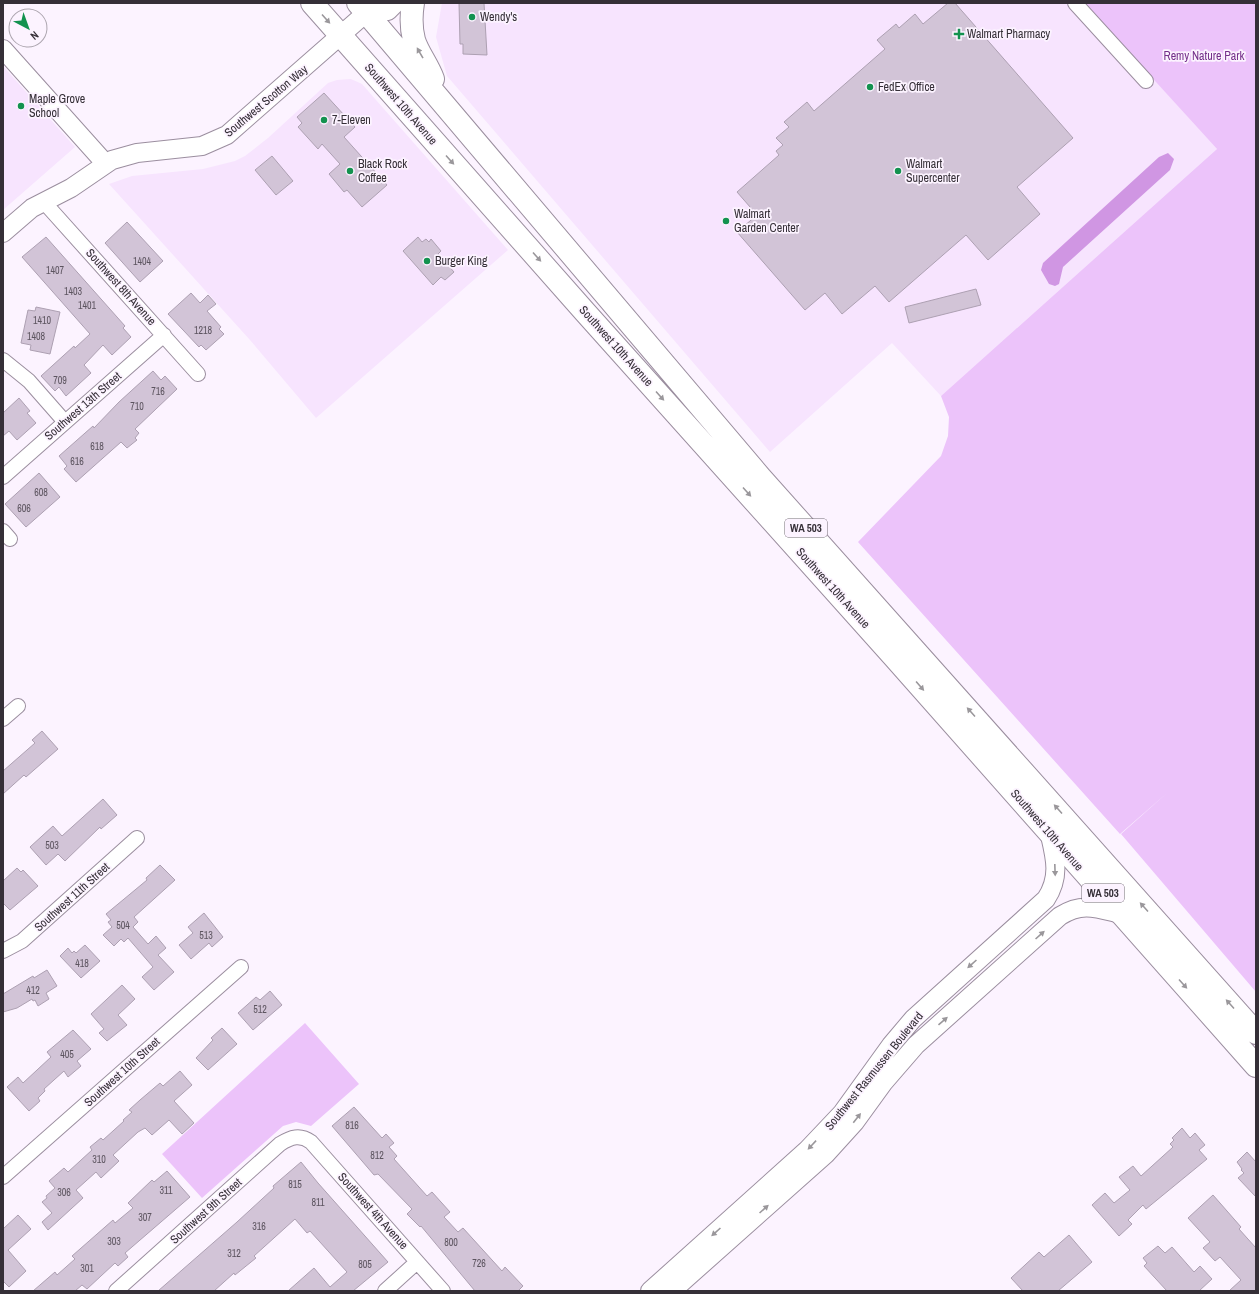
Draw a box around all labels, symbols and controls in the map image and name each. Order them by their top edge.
north arrow [8,8,48,48]
place label: Wendy's [480,9,517,25]
marker: Wendy's [467,12,477,22]
one-way arrow [322,14,331,25]
place label: Walmart Pharmacy [967,26,1050,42]
text: N [28,28,42,43]
marker: Walmart Pharmacy [954,29,964,39]
one-way arrow [417,47,424,58]
park label: Remy Nature Park [1164,48,1245,64]
street label: Southwest 10th Avenue [361,60,441,148]
street label: Southwest Scotton Way [221,61,311,141]
place label: FedEx Office [878,79,935,95]
marker: FedEx Office [865,82,875,92]
place label: Maple Grove School [29,91,85,121]
marker: Maple Grove School [16,101,26,111]
place label: 7-Eleven [332,112,371,128]
marker: 7-Eleven [319,115,329,125]
one-way arrow [446,154,455,165]
place label: Black Rock Coffee [358,156,407,186]
place label: Walmart Supercenter [906,156,960,186]
marker: Black Rock Coffee [345,166,355,176]
marker: Walmart Supercenter [893,166,903,176]
place label: Walmart Garden Center [734,206,800,236]
marker: Walmart Garden Center [721,216,731,226]
street label: Southwest 8th Avenue [82,245,160,329]
one-way arrow [532,252,541,262]
place label: Burger King [435,253,488,269]
house number: 1404 [133,255,152,268]
marker: Burger King [422,256,432,266]
house number: 1407 [46,264,65,277]
house number: 1403 [64,285,83,298]
house number: 1401 [78,299,97,312]
street label: Southwest 10th Avenue [576,302,656,390]
house number: 1410 [33,314,52,327]
house number: 1218 [194,324,213,337]
house number: 1408 [27,330,46,343]
street label: Southwest 13th Street [41,368,125,444]
house number: 709 [53,374,67,387]
house number: 716 [151,385,165,398]
one-way arrow [656,390,665,401]
house number: 710 [130,400,144,413]
house number: 618 [90,440,104,453]
house number: 616 [70,455,84,468]
house number: 608 [34,486,48,499]
one-way arrow [743,487,752,498]
house number: 606 [17,502,31,515]
road number: WA 503 [785,519,827,537]
street label: Southwest 10th Avenue [793,544,873,632]
one-way arrow [916,681,925,691]
one-way arrow [967,707,976,717]
street label: Southwest 10th Avenue [1007,786,1087,874]
one-way arrow [1053,804,1062,815]
house number: 503 [45,839,59,852]
street label: Southwest 11th Street [31,859,113,935]
one-way arrow [1052,864,1059,876]
road number: WA 503 [1082,884,1124,902]
one-way arrow [1140,902,1149,911]
house number: 504 [116,919,130,932]
house number: 513 [199,929,213,942]
one-way arrow [1034,930,1045,939]
house number: 418 [75,957,89,970]
one-way arrow [967,960,978,969]
one-way arrow [1178,979,1188,989]
house number: 412 [26,984,40,997]
one-way arrow [1225,999,1235,1009]
house number: 512 [253,1003,267,1016]
street label: Southwest Rasmussen Boulevard [821,1009,927,1133]
one-way arrow [938,1017,948,1026]
street label: Southwest 10th Street [81,1033,164,1110]
house number: 405 [60,1048,74,1061]
one-way arrow [853,1113,861,1124]
house number: 816 [345,1119,359,1132]
one-way arrow [808,1140,817,1150]
house number: 812 [370,1149,384,1162]
house number: 310 [92,1153,106,1166]
street label: Southwest 4th Avenue [334,1169,412,1253]
street label: Southwest 9th Street [167,1174,245,1248]
house number: 815 [288,1178,302,1191]
house number: 311 [159,1184,173,1197]
house number: 306 [57,1186,71,1199]
house number: 811 [311,1196,325,1209]
one-way arrow [759,1204,769,1214]
house number: 307 [138,1211,152,1224]
house number: 316 [252,1220,266,1233]
one-way arrow [711,1227,721,1236]
house number: 303 [107,1235,121,1248]
house number: 800 [444,1236,458,1249]
house number: 312 [227,1247,241,1260]
house number: 726 [472,1257,486,1270]
house number: 805 [358,1258,372,1271]
house number: 301 [80,1262,94,1275]

